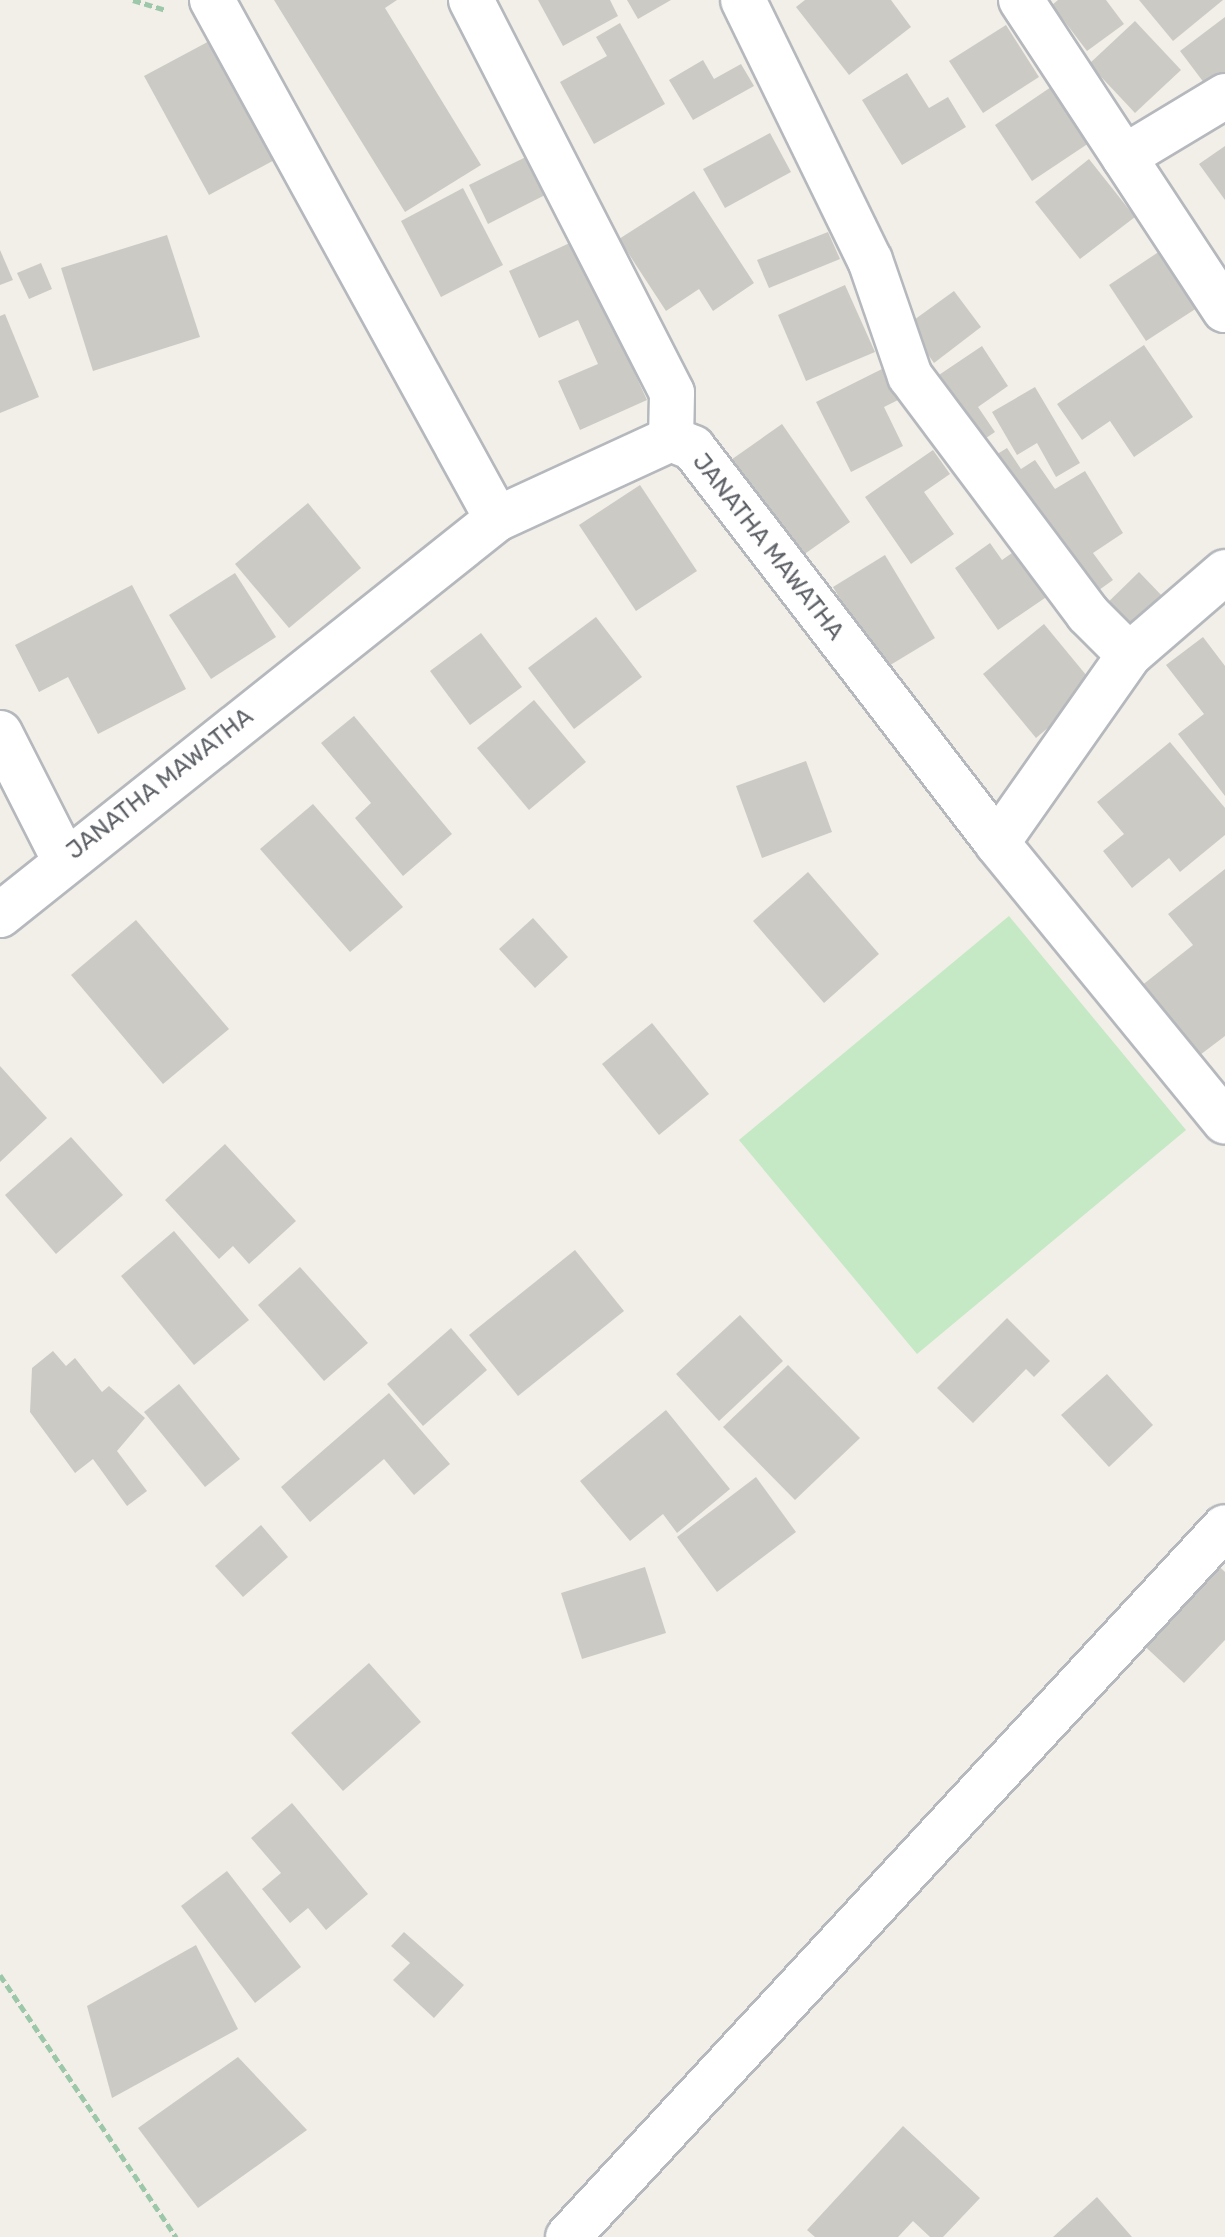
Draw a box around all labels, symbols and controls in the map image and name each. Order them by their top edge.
street label: JANATHA MAWATHA [686,448,850,646]
street label: JANATHA MAWATHA [61,702,259,866]

